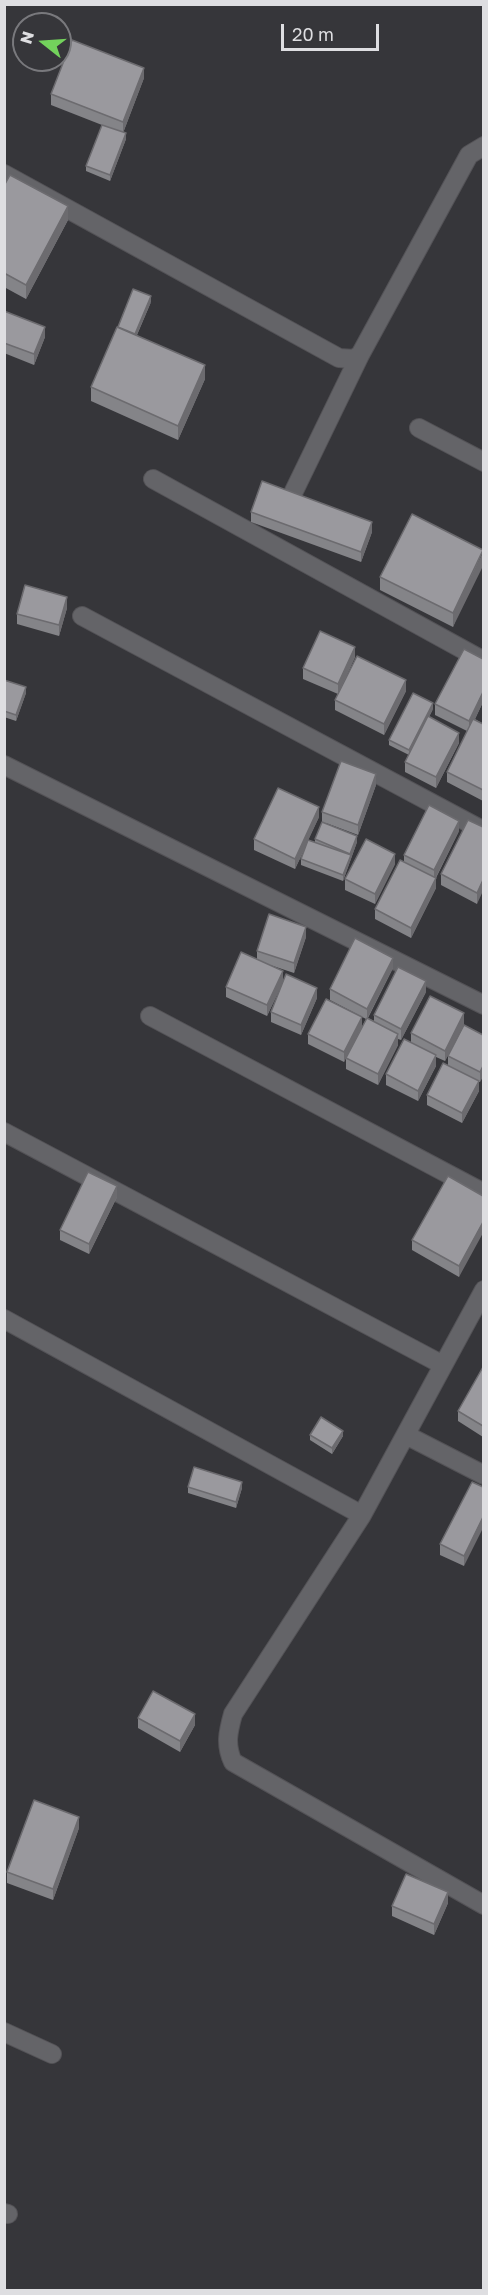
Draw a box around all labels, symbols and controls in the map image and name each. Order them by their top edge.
north arrow [12,12,72,72]
scale bar [284,12,382,50]
text: 20 m [292,23,334,45]
text: N [15,29,38,46]

